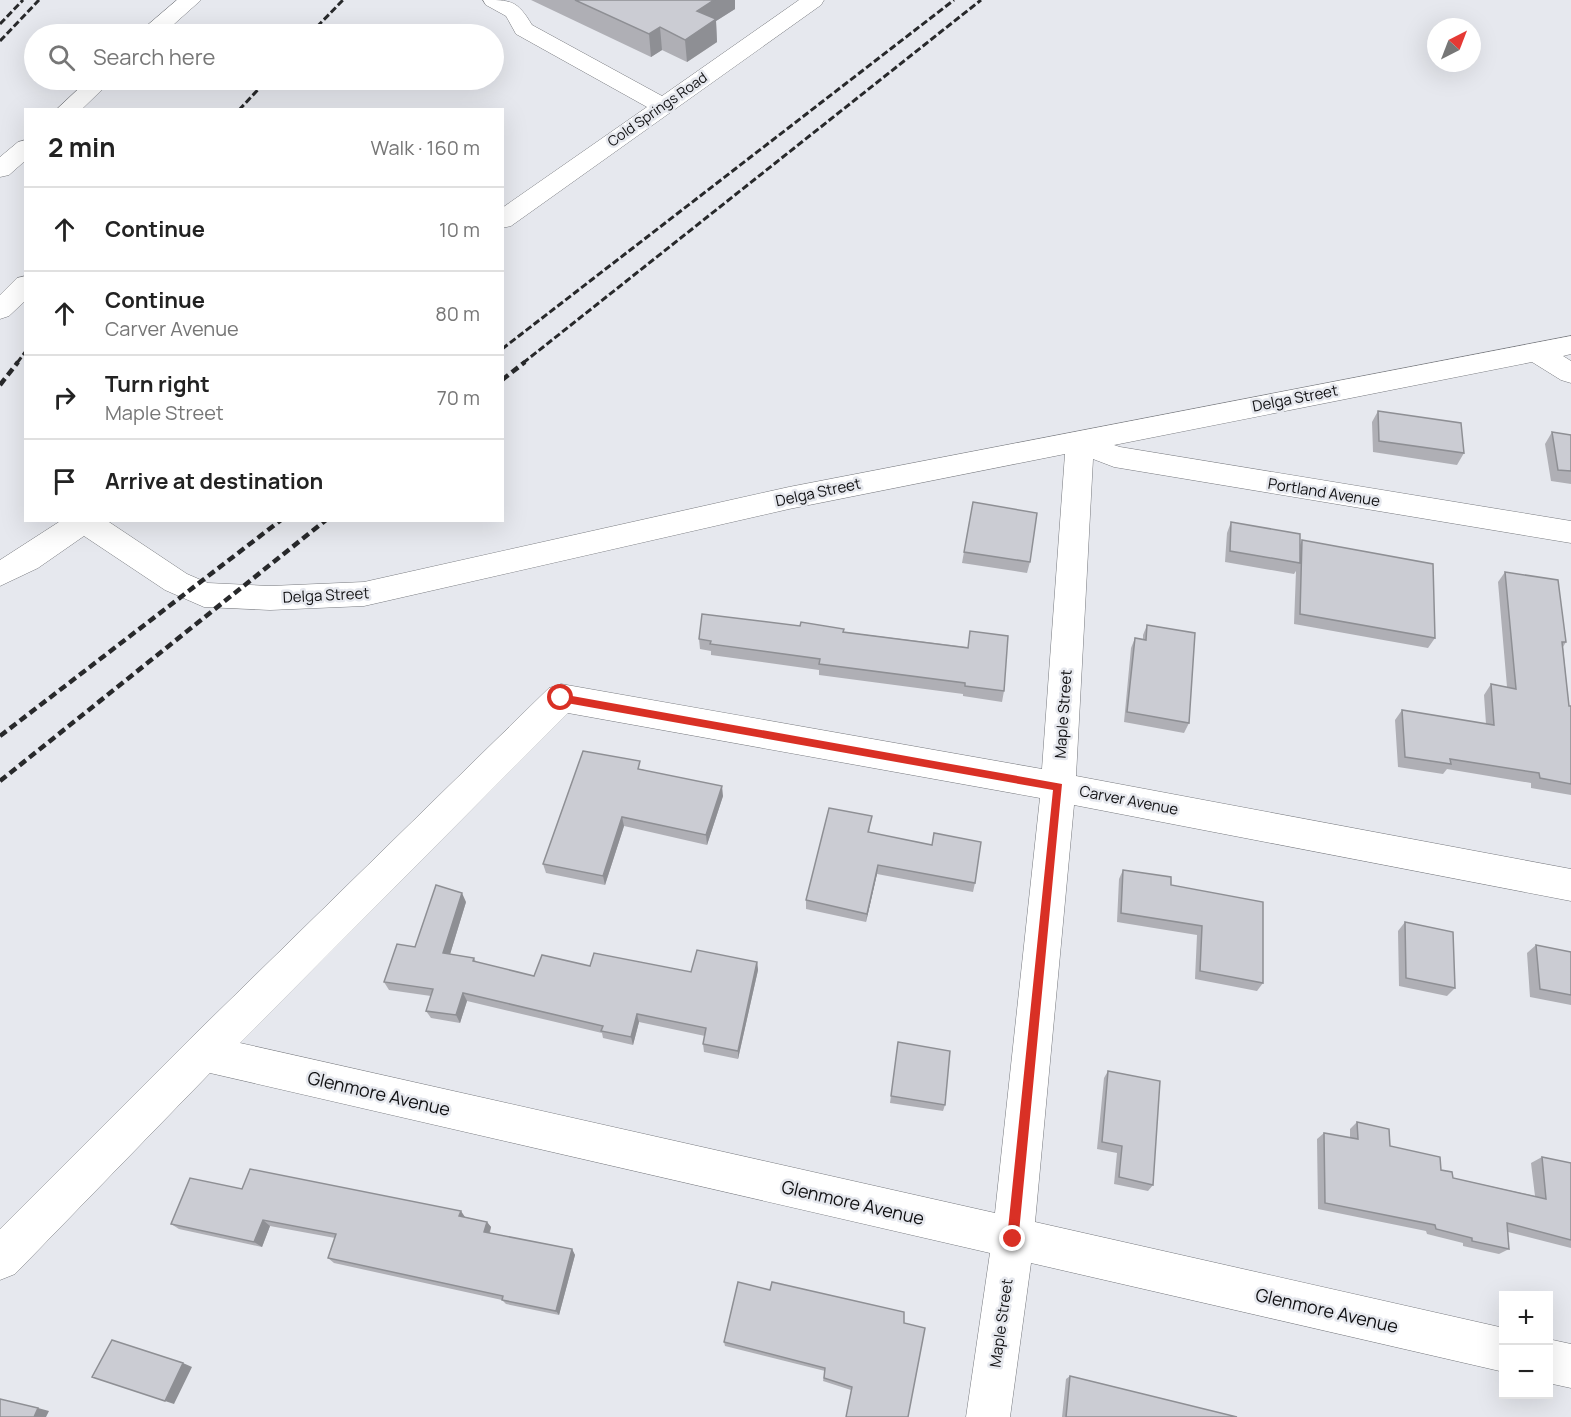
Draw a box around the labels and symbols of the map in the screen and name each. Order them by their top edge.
north arrow [1427,18,1481,72]
street label: Cold Springs Road [603,67,711,151]
street label: Delga Street [1250,379,1340,417]
street label: Delga Street [773,473,863,511]
street label: Portland Avenue [1266,473,1382,511]
street label: Delga Street [282,582,370,608]
street label: Maple Street [1049,669,1077,759]
route start [547,684,573,710]
street label: Carver Avenue [1078,780,1180,820]
street label: Glenmore Avenue [305,1065,453,1121]
street label: Glenmore Avenue [779,1174,927,1230]
route end [999,1225,1025,1251]
street label: Maple Street [984,1277,1018,1369]
street label: Glenmore Avenue [1253,1282,1401,1338]

